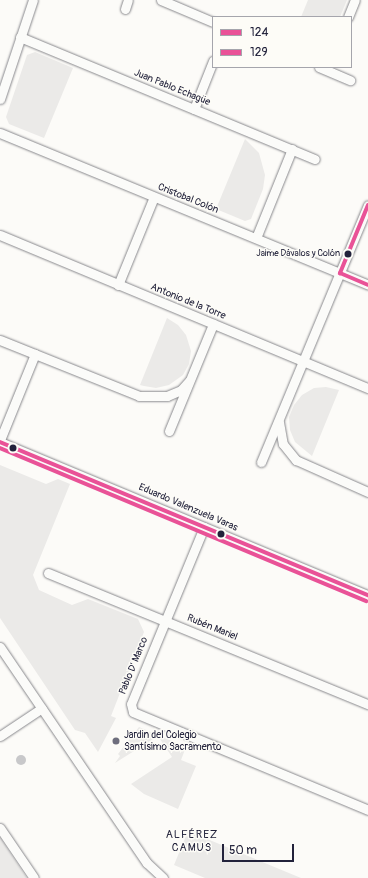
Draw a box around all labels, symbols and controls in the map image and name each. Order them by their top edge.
legend [212,16,352,68]
text: 124 [250,25,268,40]
text: 129 [250,45,268,60]
street label: Juan Pablo Echagüe [132,67,212,109]
street label: Cristobal Colón [156,181,220,217]
place label: Jaime Dávalos y Colón [256,249,340,259]
marker: Jaime Dávalos y Colón [343,249,353,259]
street label: Antonio de la Torre [149,281,227,323]
unlabelled marker [8,443,18,453]
street label: Eduardo Valenzuela Varas [137,482,239,534]
unlabelled marker [216,529,226,539]
street label: Rubén Mariel [185,612,239,644]
street label: Pablo D' Marco [117,636,151,696]
place label: Jardin del Colegio Santísimo Sacramento [124,729,221,752]
marker: Jardin del Colegio Santísimo Sacramento [111,736,121,746]
district label: ALFÉREZ CAMUS [166,829,218,855]
scale bar [224,836,296,862]
text: 50 m [229,843,257,858]

